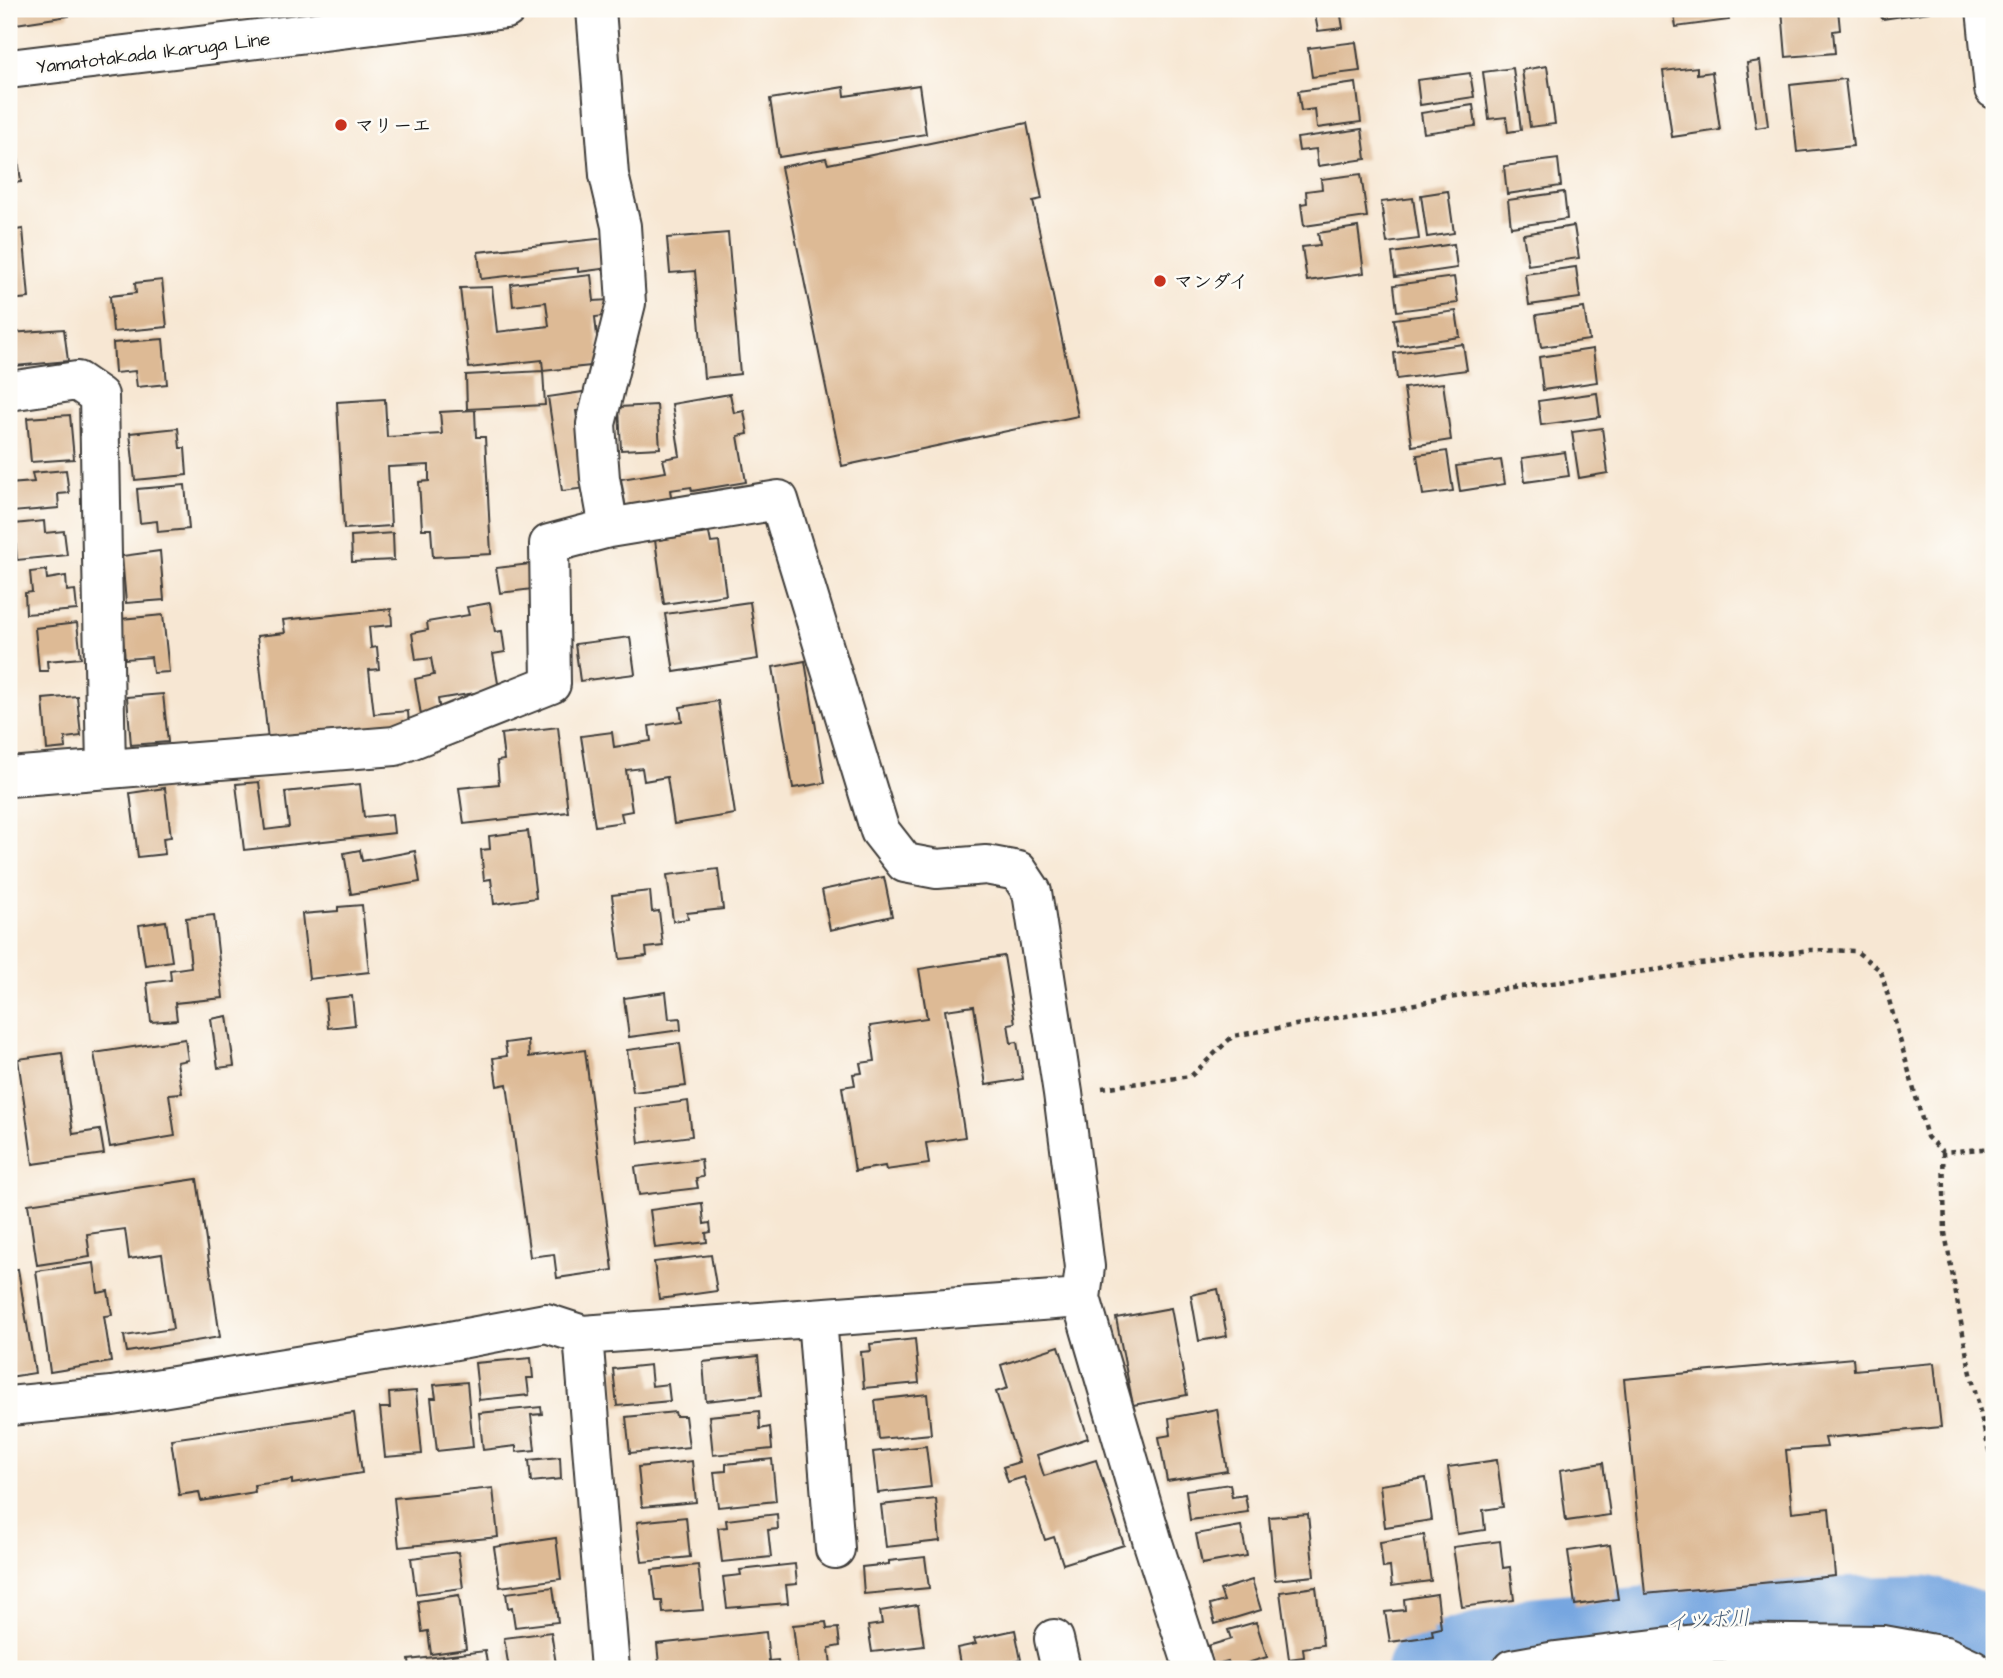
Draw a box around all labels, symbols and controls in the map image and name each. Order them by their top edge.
street label: Yamatotakada Ikaruga Line [35,26,272,82]
place label: マリーエ [355,113,431,140]
marker: マリーエ [333,117,349,133]
place label: マンダイ [1174,269,1248,296]
marker: マンダイ [1152,273,1168,289]
water label: イツボ川 [1665,1603,1751,1638]

